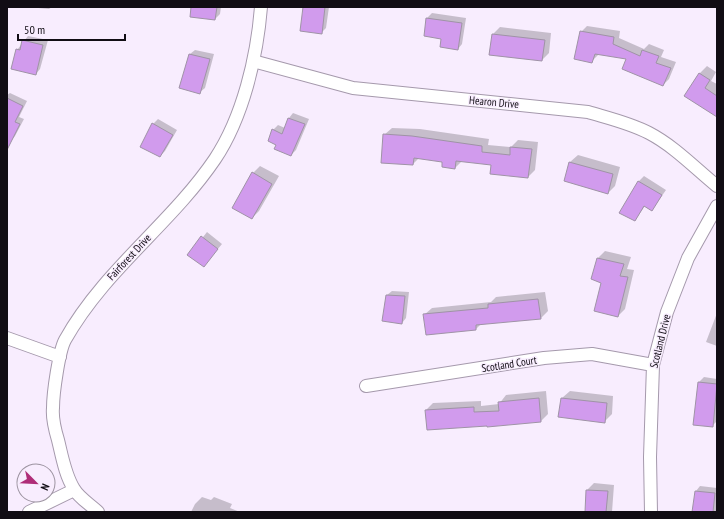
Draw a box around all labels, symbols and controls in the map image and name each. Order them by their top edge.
scale bar [18,16,125,42]
text: 50 m [24,22,45,37]
street label: Hearon Drive [469,93,520,111]
street label: Fairforest Drive [104,231,154,283]
street label: Scotland Drive [647,312,674,369]
street label: Scotland Court [480,353,538,375]
north arrow [16,463,56,503]
text: N [38,482,53,493]

